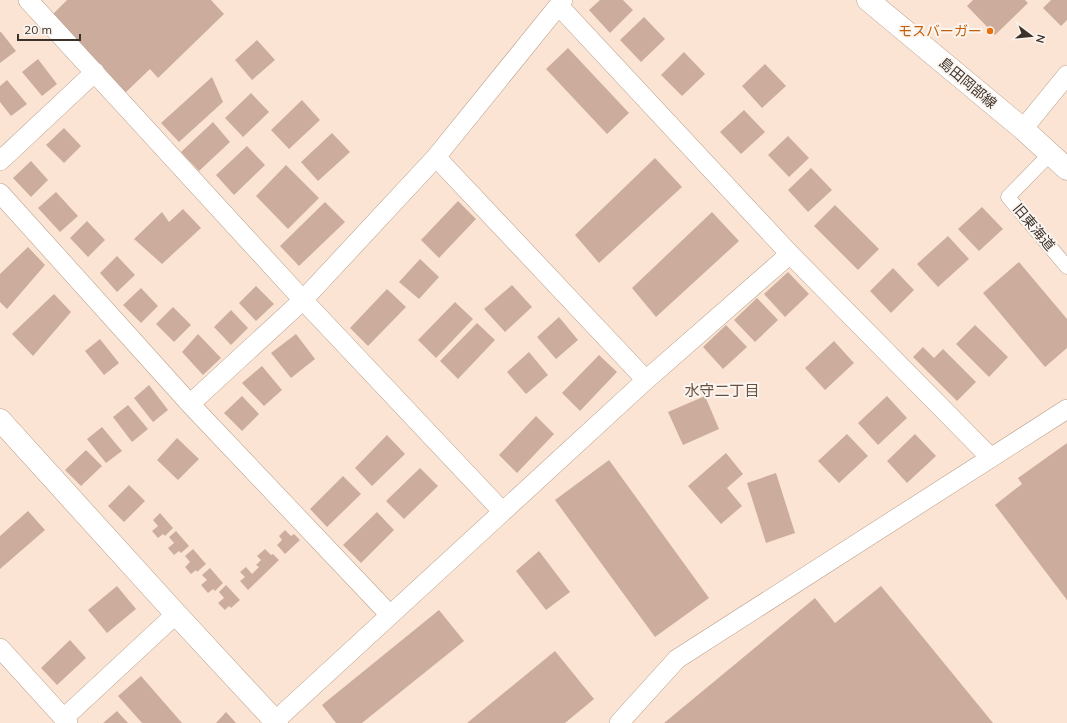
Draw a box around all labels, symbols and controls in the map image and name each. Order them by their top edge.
scale bar [18,16,80,42]
north arrow [1011,16,1051,56]
text: 20 m [24,22,52,37]
place label: モスバーガー [898,22,982,40]
marker: モスバーガー [985,26,995,36]
text: N [1033,33,1048,45]
street label: 島田岡部線 [935,54,1001,112]
street label: 旧東海道 [1009,200,1059,254]
district label: 水守二丁目 [684,381,760,400]

